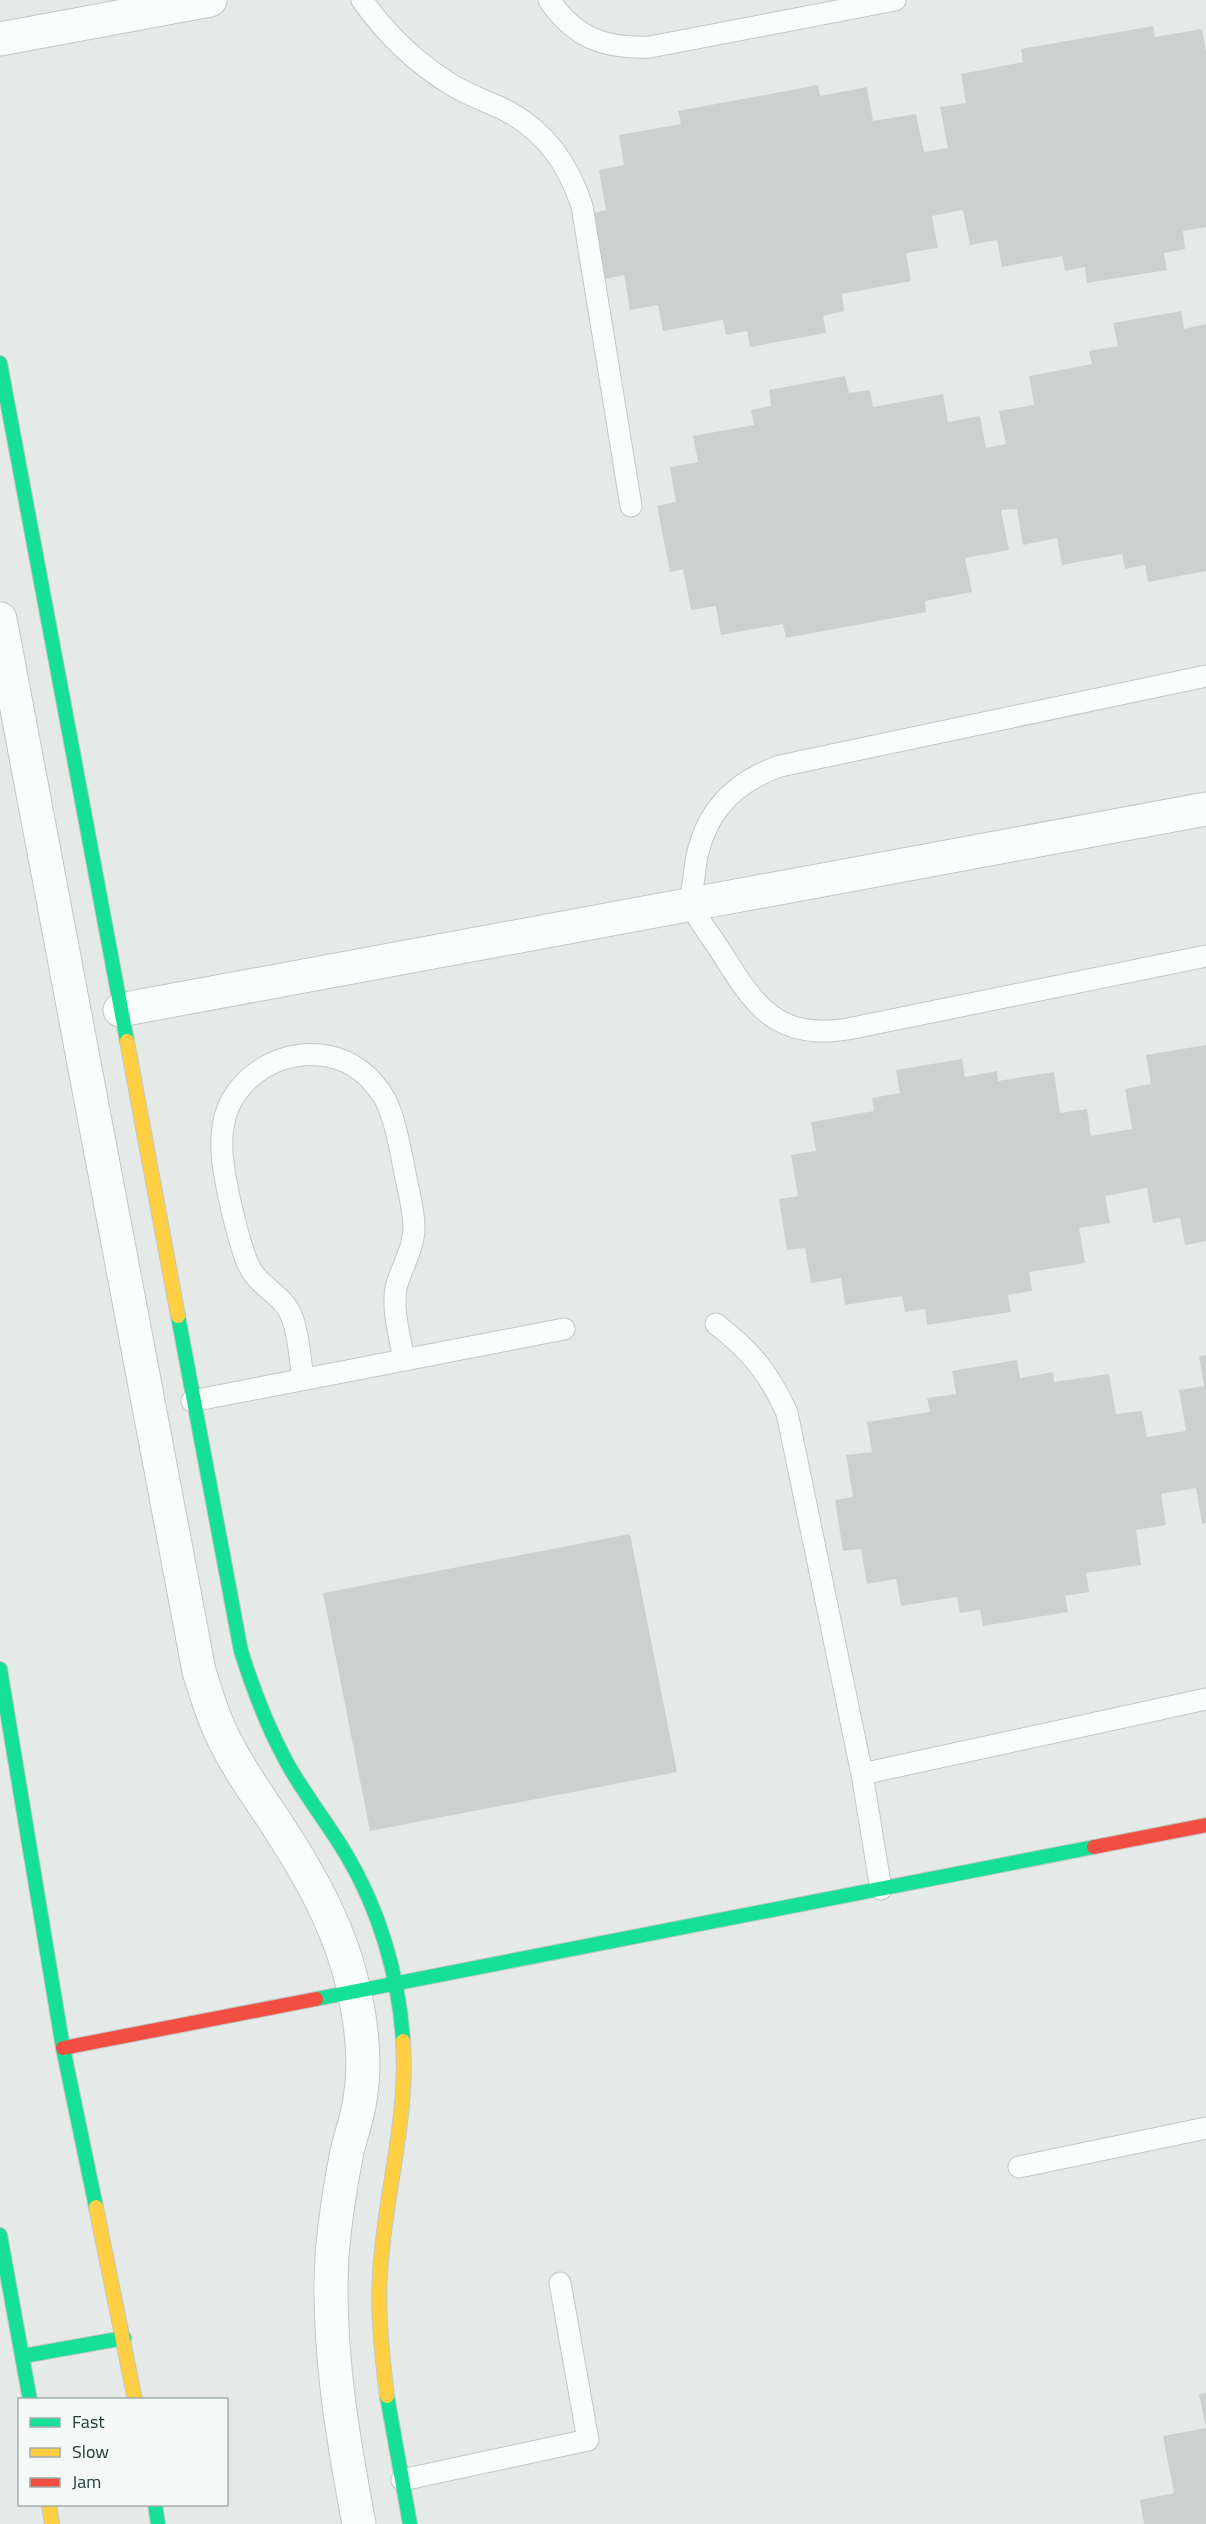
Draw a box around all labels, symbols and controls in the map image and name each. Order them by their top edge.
legend [18,2398,228,2506]
text: Fast [72,2408,105,2435]
text: Slow [72,2438,109,2465]
text: Jam [72,2468,101,2495]

